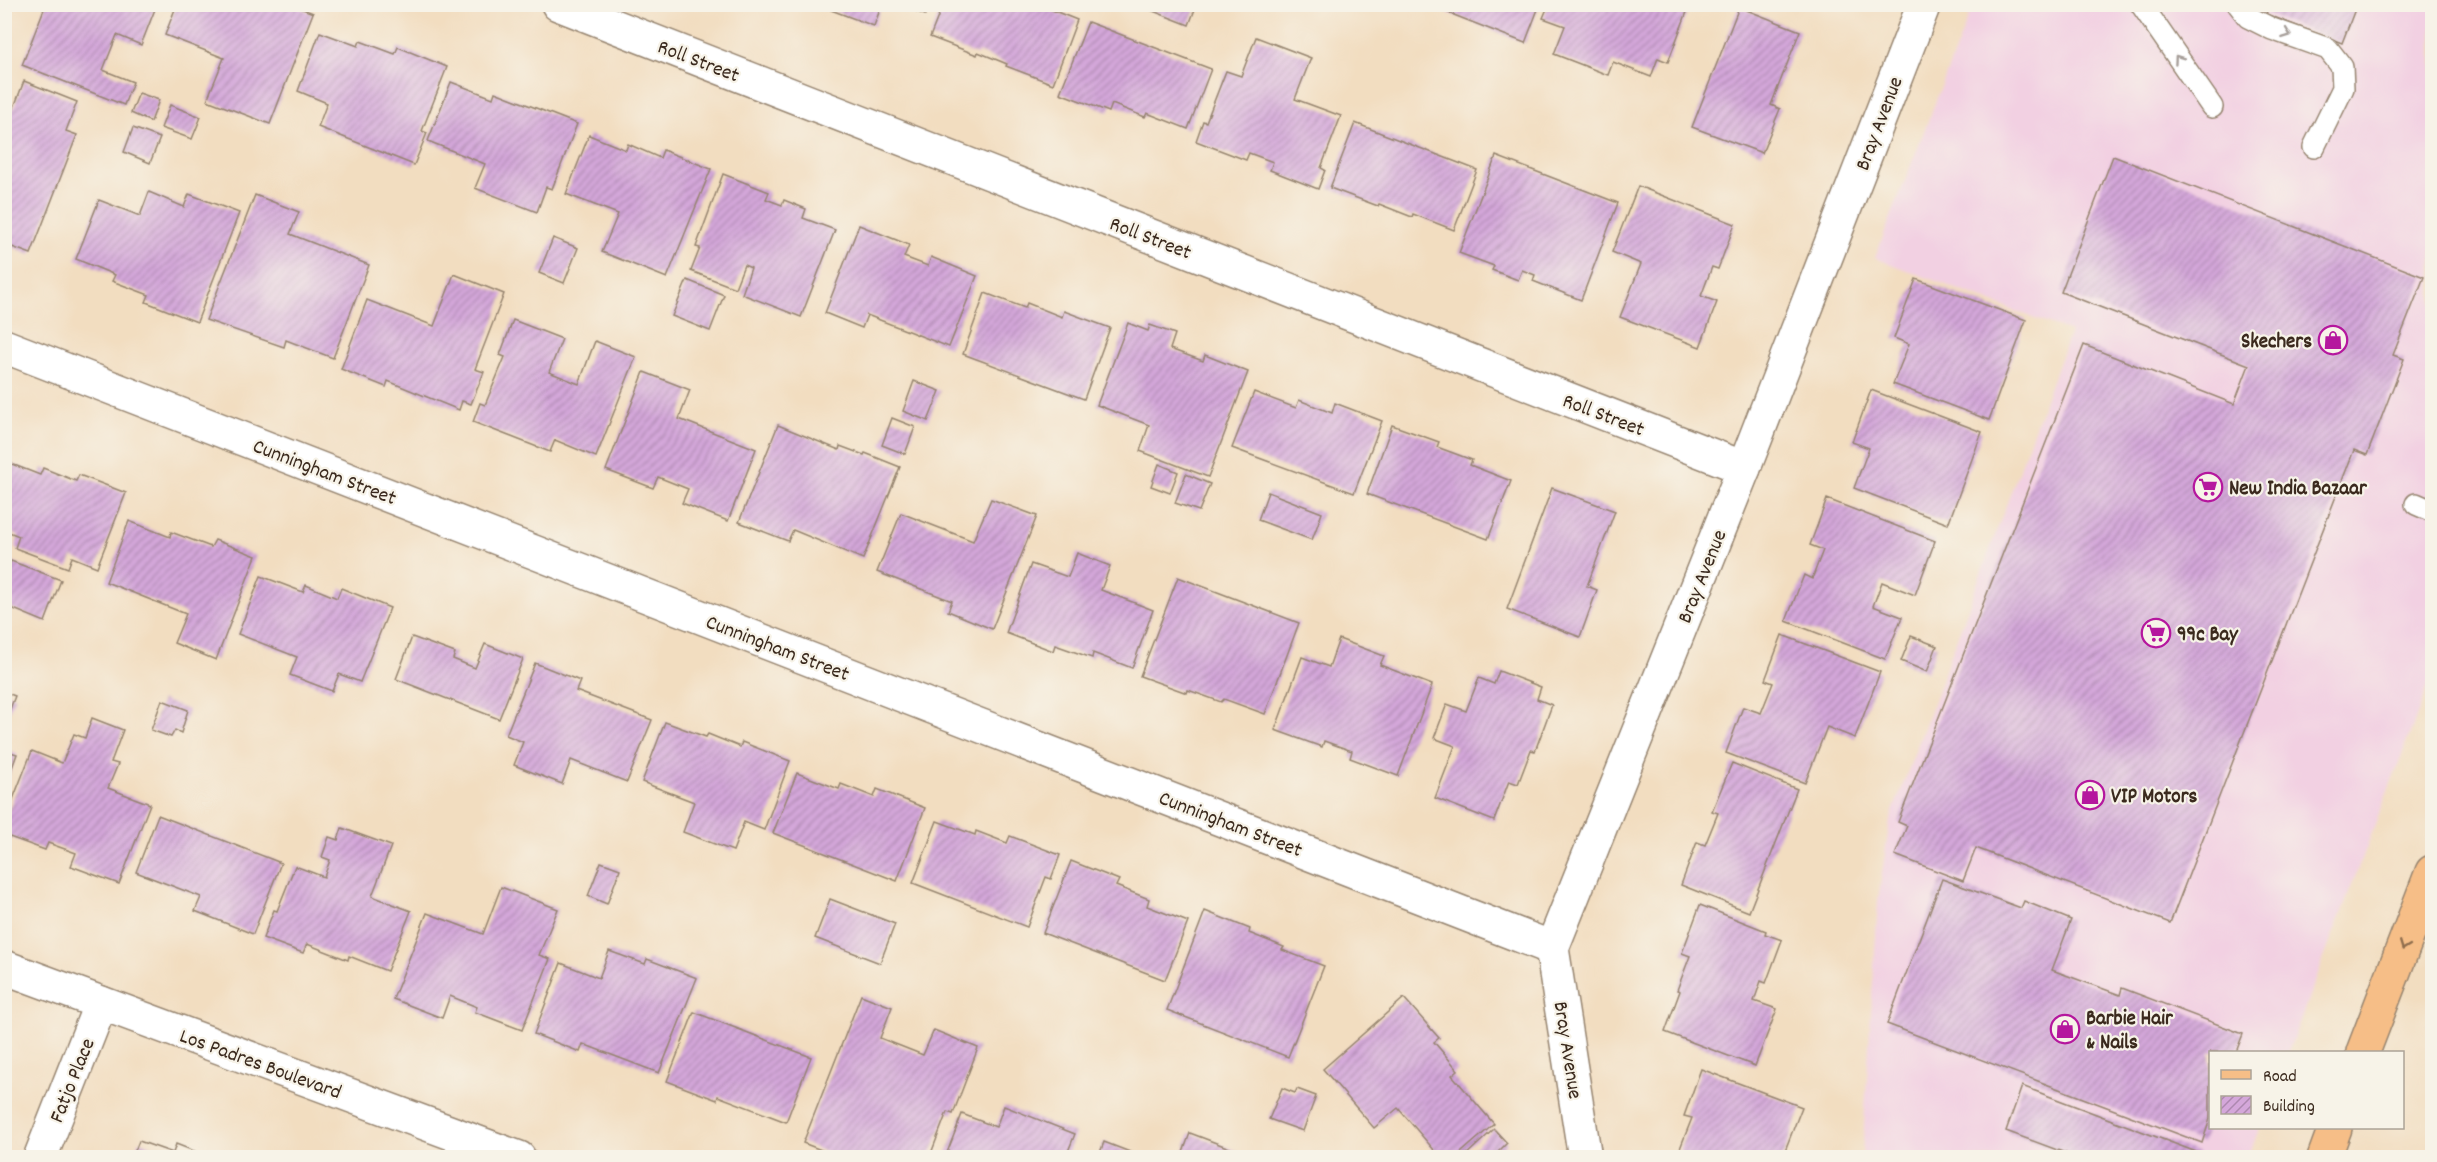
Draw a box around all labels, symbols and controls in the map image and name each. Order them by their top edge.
one-way arrow [2281,27,2291,40]
street label: Roll Street [653,33,743,92]
one-way arrow [2174,55,2185,66]
street label: Bray Avenue [1849,73,1912,175]
street label: Roll Street [1105,210,1195,269]
shop icon: Skechers [2317,324,2349,356]
place label: Skechers [2241,328,2312,358]
street label: Roll Street [1558,387,1648,446]
street label: Cunningham Street [248,433,400,515]
supermarket icon: New India Bazaar [2192,471,2224,503]
place label: New India Bazaar [2229,475,2368,505]
street label: Bray Avenue [1671,526,1736,628]
street label: Cunningham Street [701,609,853,691]
supermarket icon: 99c Bay [2140,617,2172,649]
place label: 99c Bay [2177,621,2239,651]
shop icon: VIP Motors [2074,779,2106,811]
place label: VIP Motors [2111,783,2197,813]
street label: Cunningham Street [1154,785,1306,867]
one-way arrow [2399,940,2411,951]
street label: Bray Avenue [1544,1000,1589,1101]
place label: Barbie Hair & Nails [2086,1005,2174,1059]
shop icon: Barbie Hair & Nails [2049,1013,2081,1045]
street label: Los Padres Boulevard [175,1023,345,1109]
street label: Fatjo Place [43,1034,104,1128]
legend [2209,1051,2404,1129]
text: Road [2263,1065,2297,1090]
text: Building [2263,1095,2315,1120]

